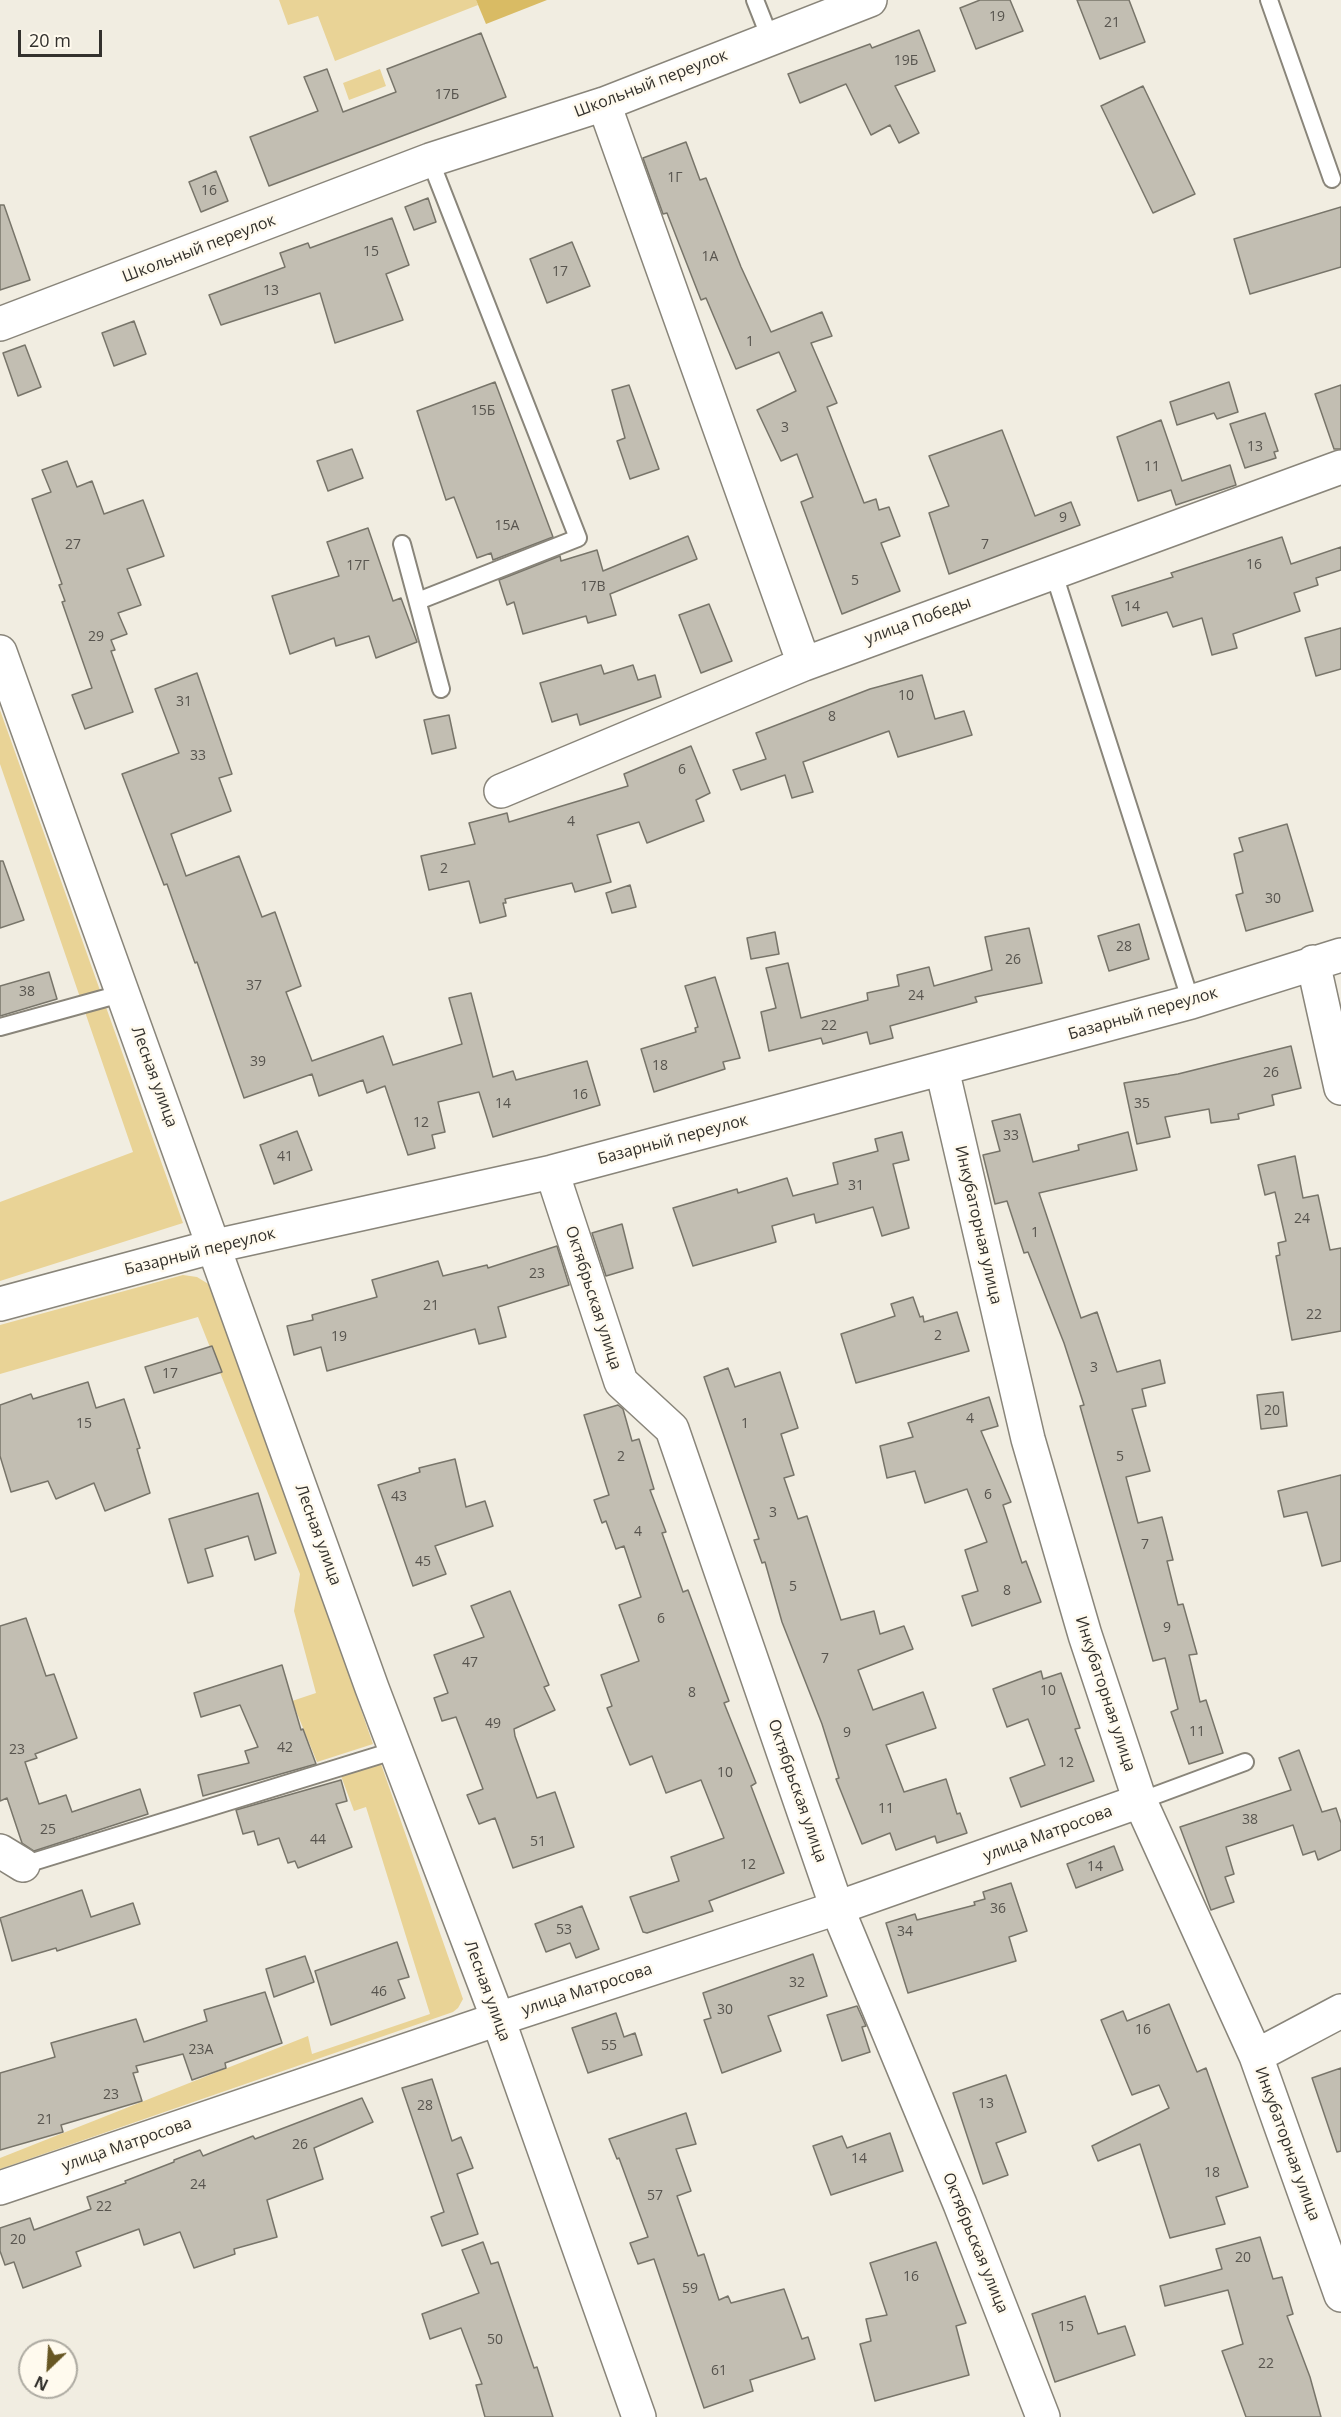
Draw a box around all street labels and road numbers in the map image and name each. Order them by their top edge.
street label: Школьный переулок [572,46,730,122]
street label: Школьный переулок [120,211,278,287]
street label: улица Победы [862,593,974,649]
street label: Базарный переулок [1066,983,1220,1045]
street label: Лесная улица [127,1024,181,1130]
street label: Базарный переулок [596,1111,750,1169]
street label: Инкубаторная улица [950,1144,1006,1306]
street label: Базарный переулок [123,1224,277,1280]
street label: Октябрьская улица [561,1224,625,1372]
street label: Лесная улица [291,1482,345,1588]
street label: Инкубаторная улица [1071,1614,1139,1774]
street label: Октябрьская улица [764,1717,830,1865]
street label: улица Матросова [981,1802,1115,1866]
street label: Лесная улица [460,1938,514,2044]
street label: улица Матросова [519,1960,655,2020]
street label: Инкубаторная улица [1250,2065,1324,2223]
street label: улица Матросова [60,2114,194,2176]
street label: Октябрьская улица [938,2170,1012,2316]

